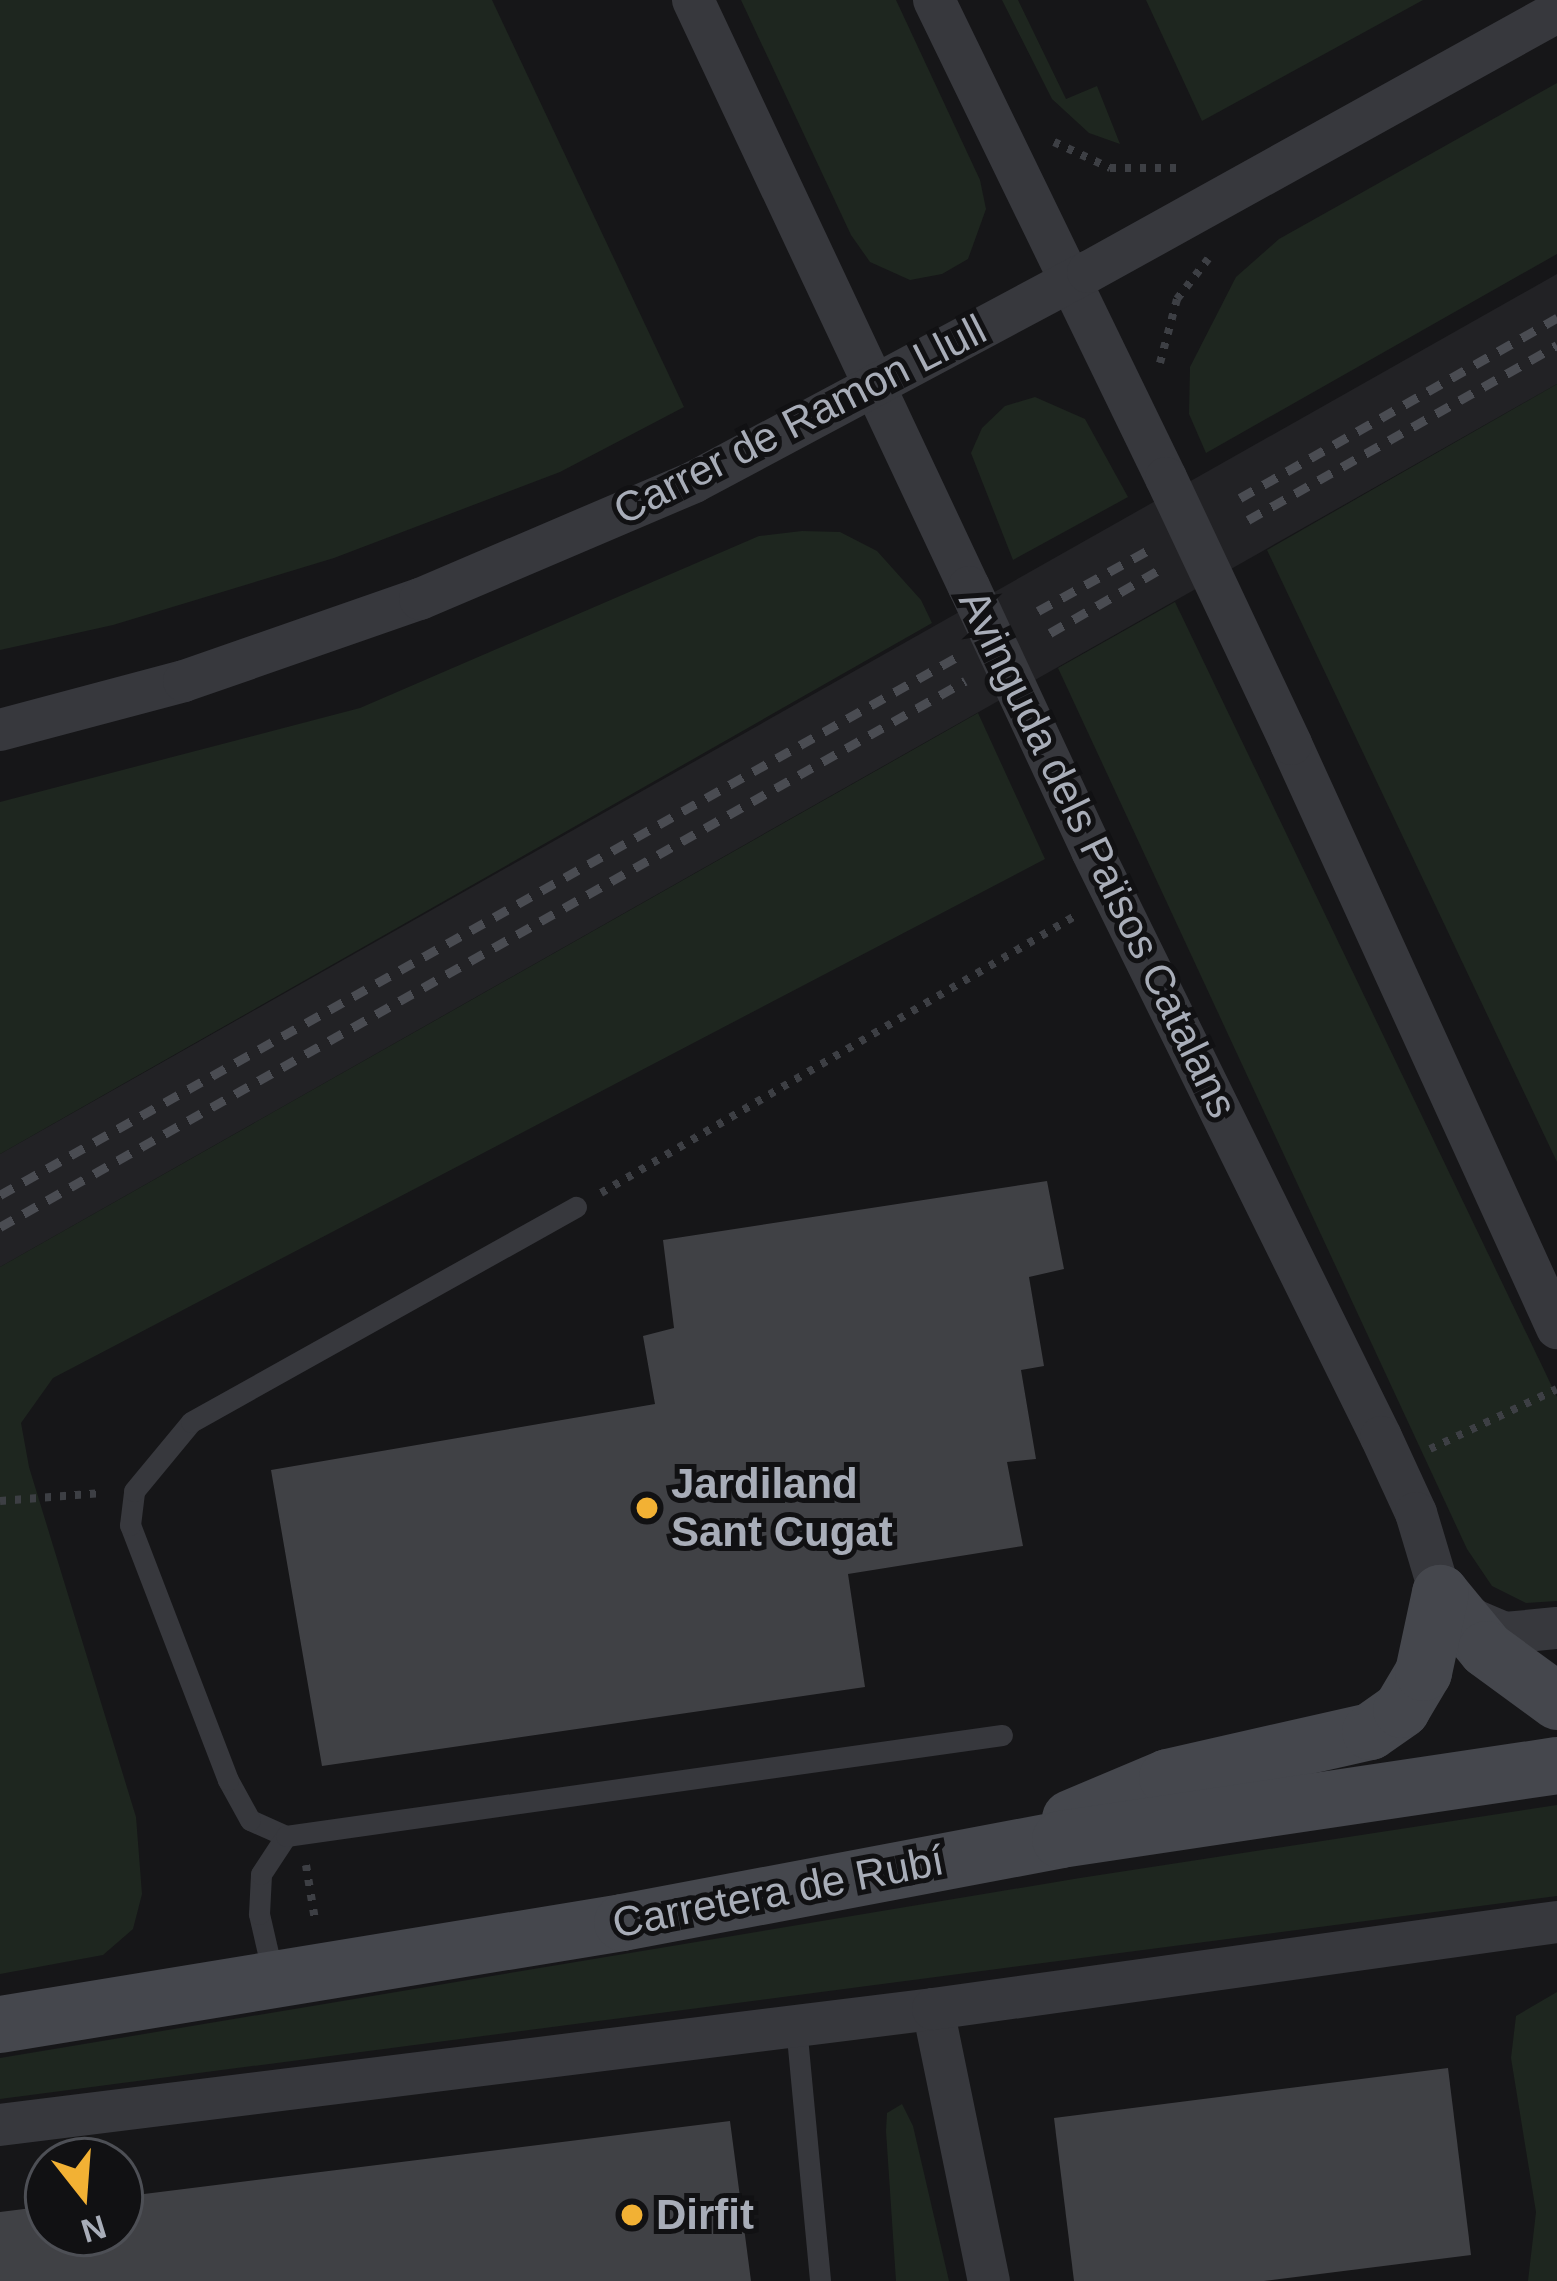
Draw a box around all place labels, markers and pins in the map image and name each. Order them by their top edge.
place label: Jardiland Sant Cugat [671,1459,893,1558]
marker: Jardiland Sant Cugat [634,1495,660,1521]
place label: Dirfit [656,2190,754,2240]
marker: Dirfit [619,2202,645,2228]

